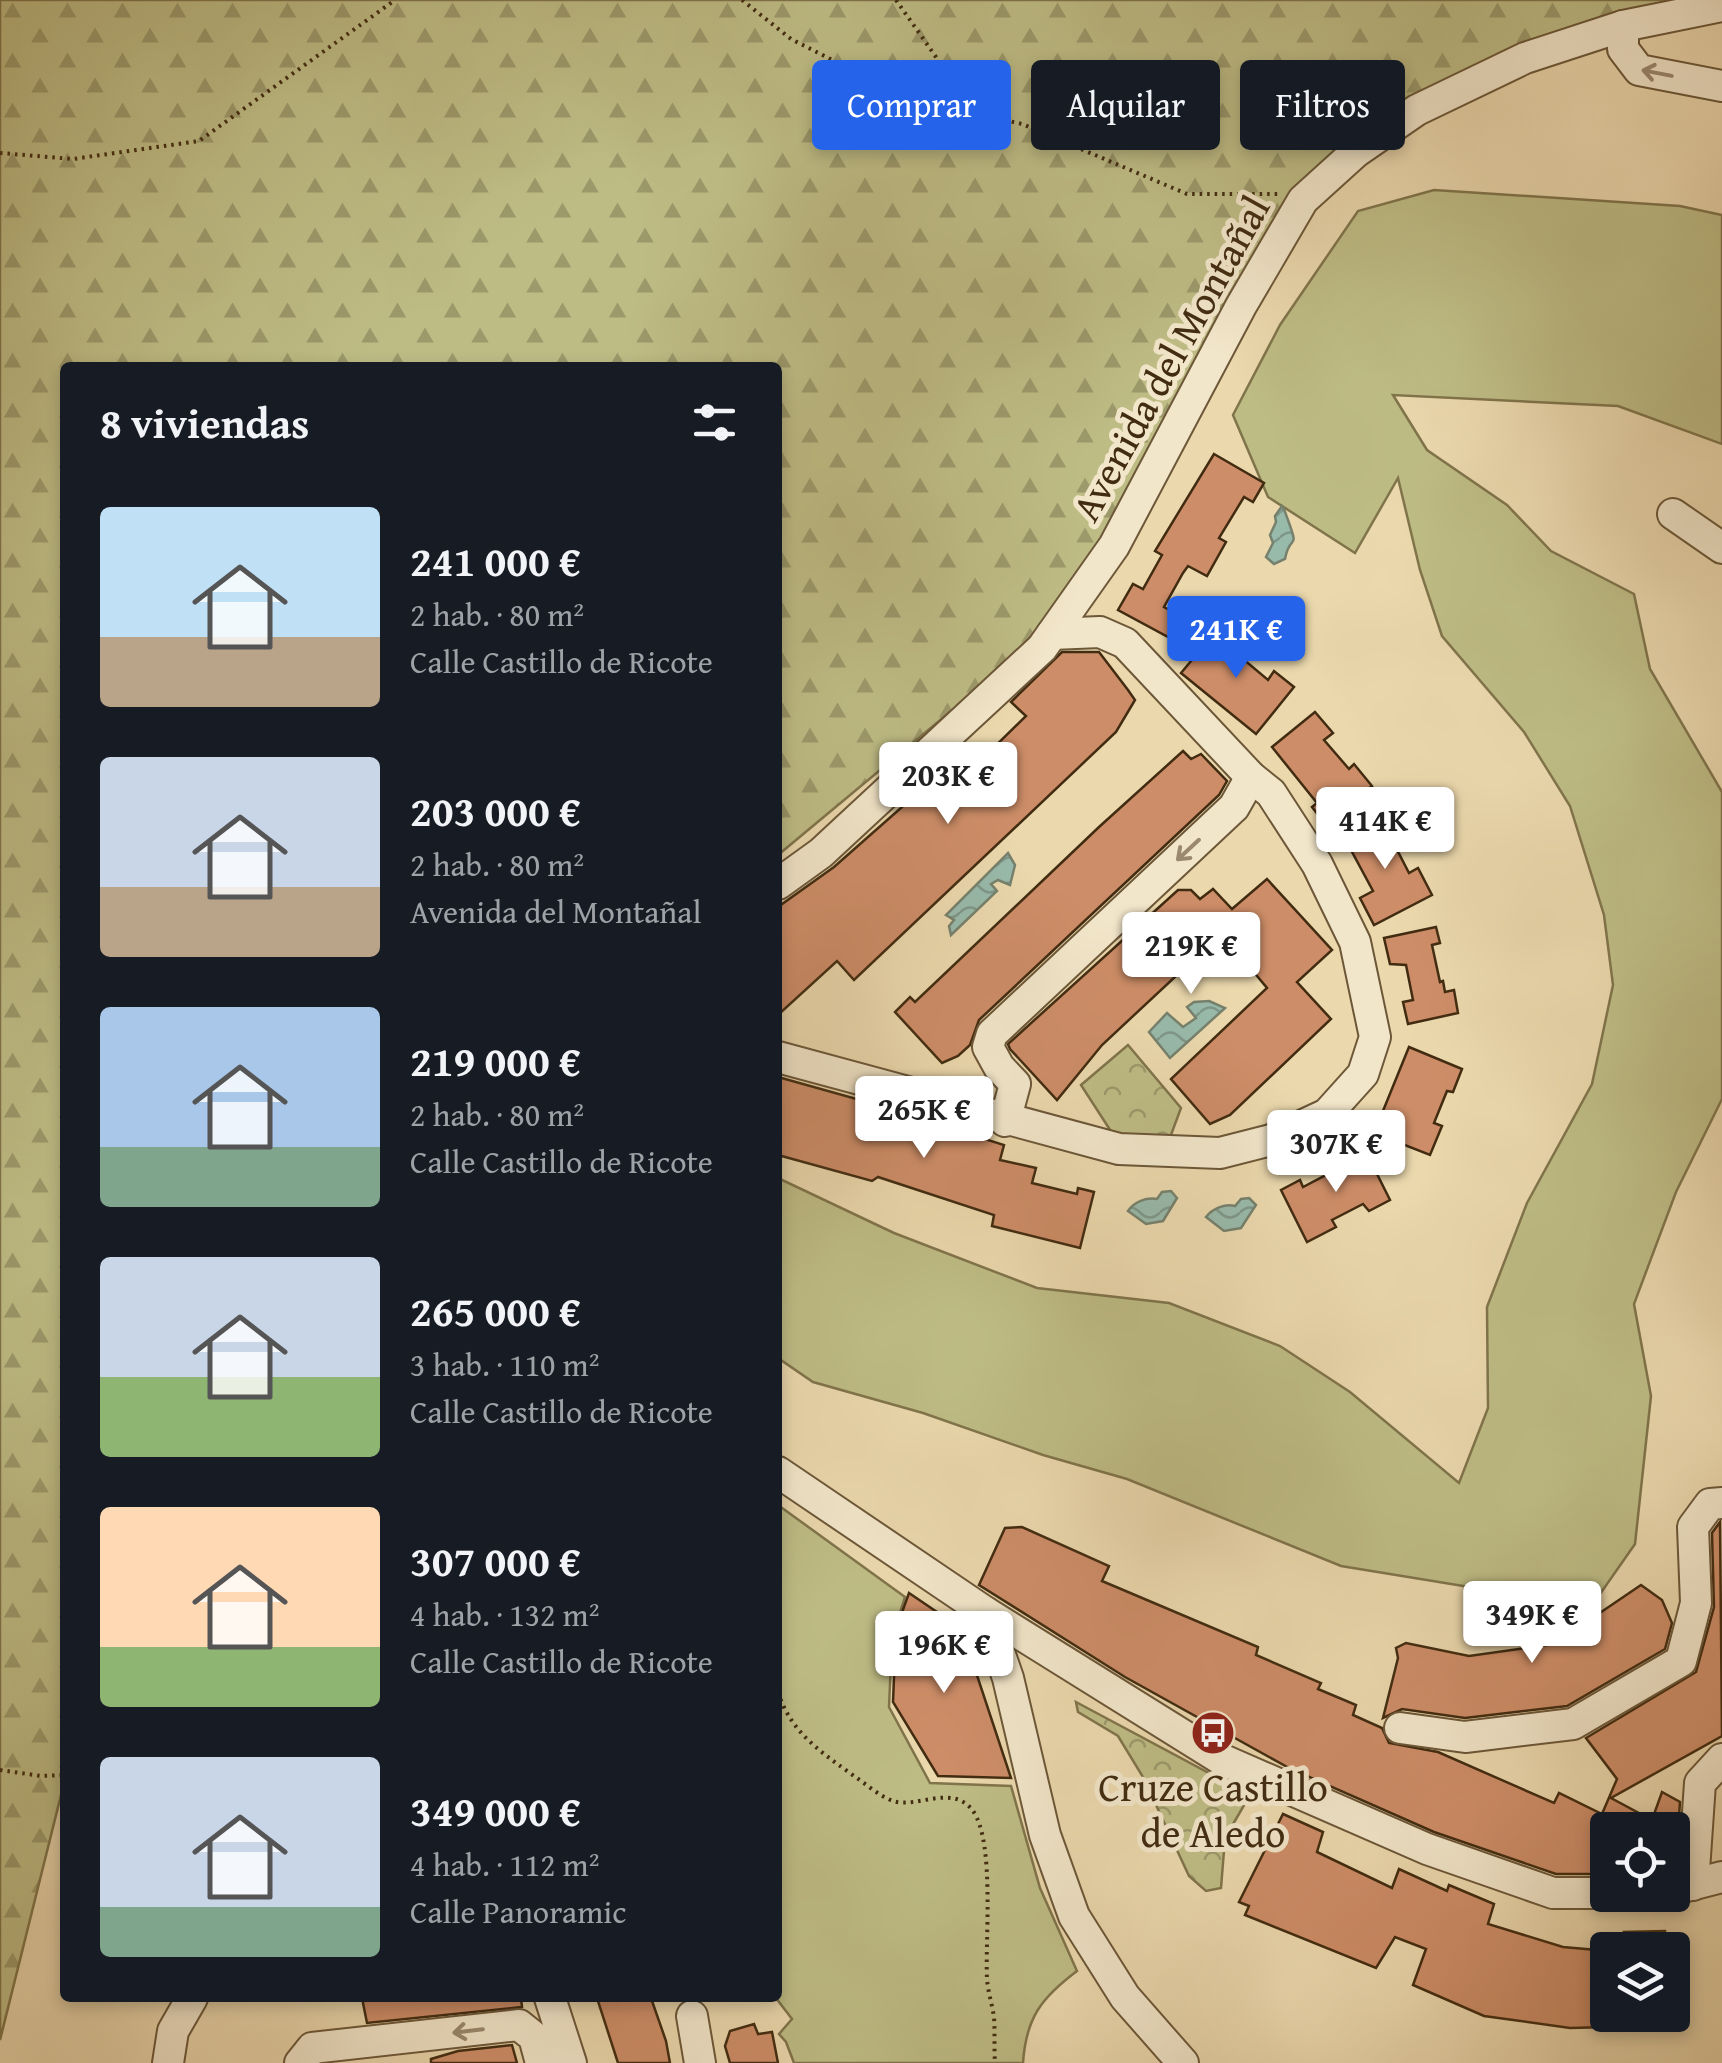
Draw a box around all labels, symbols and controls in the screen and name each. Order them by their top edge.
chip: Comprar [812,60,1011,150]
chip: Alquilar [1031,60,1220,150]
chip: Filtros [1240,60,1405,150]
one-way arrow [1641,63,1673,82]
street label: Avenida del Montañal [1056,184,1284,532]
text: 8 viviendas [100,392,309,453]
icon: filters [687,395,742,450]
text: 241 000 € [410,530,581,591]
icon: home [180,547,300,667]
text: 2 hab. · 80 m² [410,591,584,638]
pin: 241K € [1155,596,1317,681]
text: 241K € [1189,605,1283,652]
text: Calle Castillo de Ricote [410,638,713,685]
pin: 203K € [867,742,1029,827]
text: 203K € [901,751,995,798]
text: 203 000 € [410,780,581,841]
pin: 414K € [1304,787,1466,872]
text: 414K € [1338,796,1432,843]
icon: home [180,797,300,917]
one-way arrow [1176,838,1201,861]
text: 2 hab. · 80 m² [410,841,584,888]
text: Avenida del Montañal [410,888,701,935]
pin: 219K € [1110,912,1272,997]
text: 219K € [1144,921,1238,968]
text: 219 000 € [410,1030,581,1091]
icon: home [180,1047,300,1167]
pin: 265K € [843,1076,1005,1161]
text: 265K € [877,1085,971,1132]
text: 2 hab. · 80 m² [410,1091,584,1138]
pin: 307K € [1255,1110,1417,1195]
text: 307K € [1289,1119,1383,1166]
text: Calle Castillo de Ricote [410,1138,713,1185]
text: 265 000 € [410,1280,581,1341]
icon: home [180,1297,300,1417]
text: 3 hab. · 110 m² [410,1341,599,1388]
text: Calle Castillo de Ricote [410,1388,713,1435]
text: 307 000 € [410,1530,581,1591]
icon: home [180,1547,300,1667]
pin: 349K € [1451,1581,1613,1666]
text: 349K € [1485,1590,1579,1637]
text: 4 hab. · 132 m² [410,1591,599,1638]
pin: 196K € [863,1611,1025,1696]
text: 196K € [897,1620,991,1667]
text: Calle Castillo de Ricote [410,1638,713,1685]
bus stop icon: Cruze Castillo de Aledo [1190,1710,1236,1756]
place label: Cruze Castillo de Aledo [1098,1757,1328,1862]
text: 349 000 € [410,1780,581,1841]
icon: home [180,1797,300,1917]
map controls [1590,1812,1690,2032]
button: locate [1590,1812,1690,1912]
text: 4 hab. · 112 m² [410,1841,599,1888]
text: Calle Panoramic [410,1888,626,1935]
button: layers [1590,1932,1690,2032]
one-way arrow [452,2022,484,2041]

